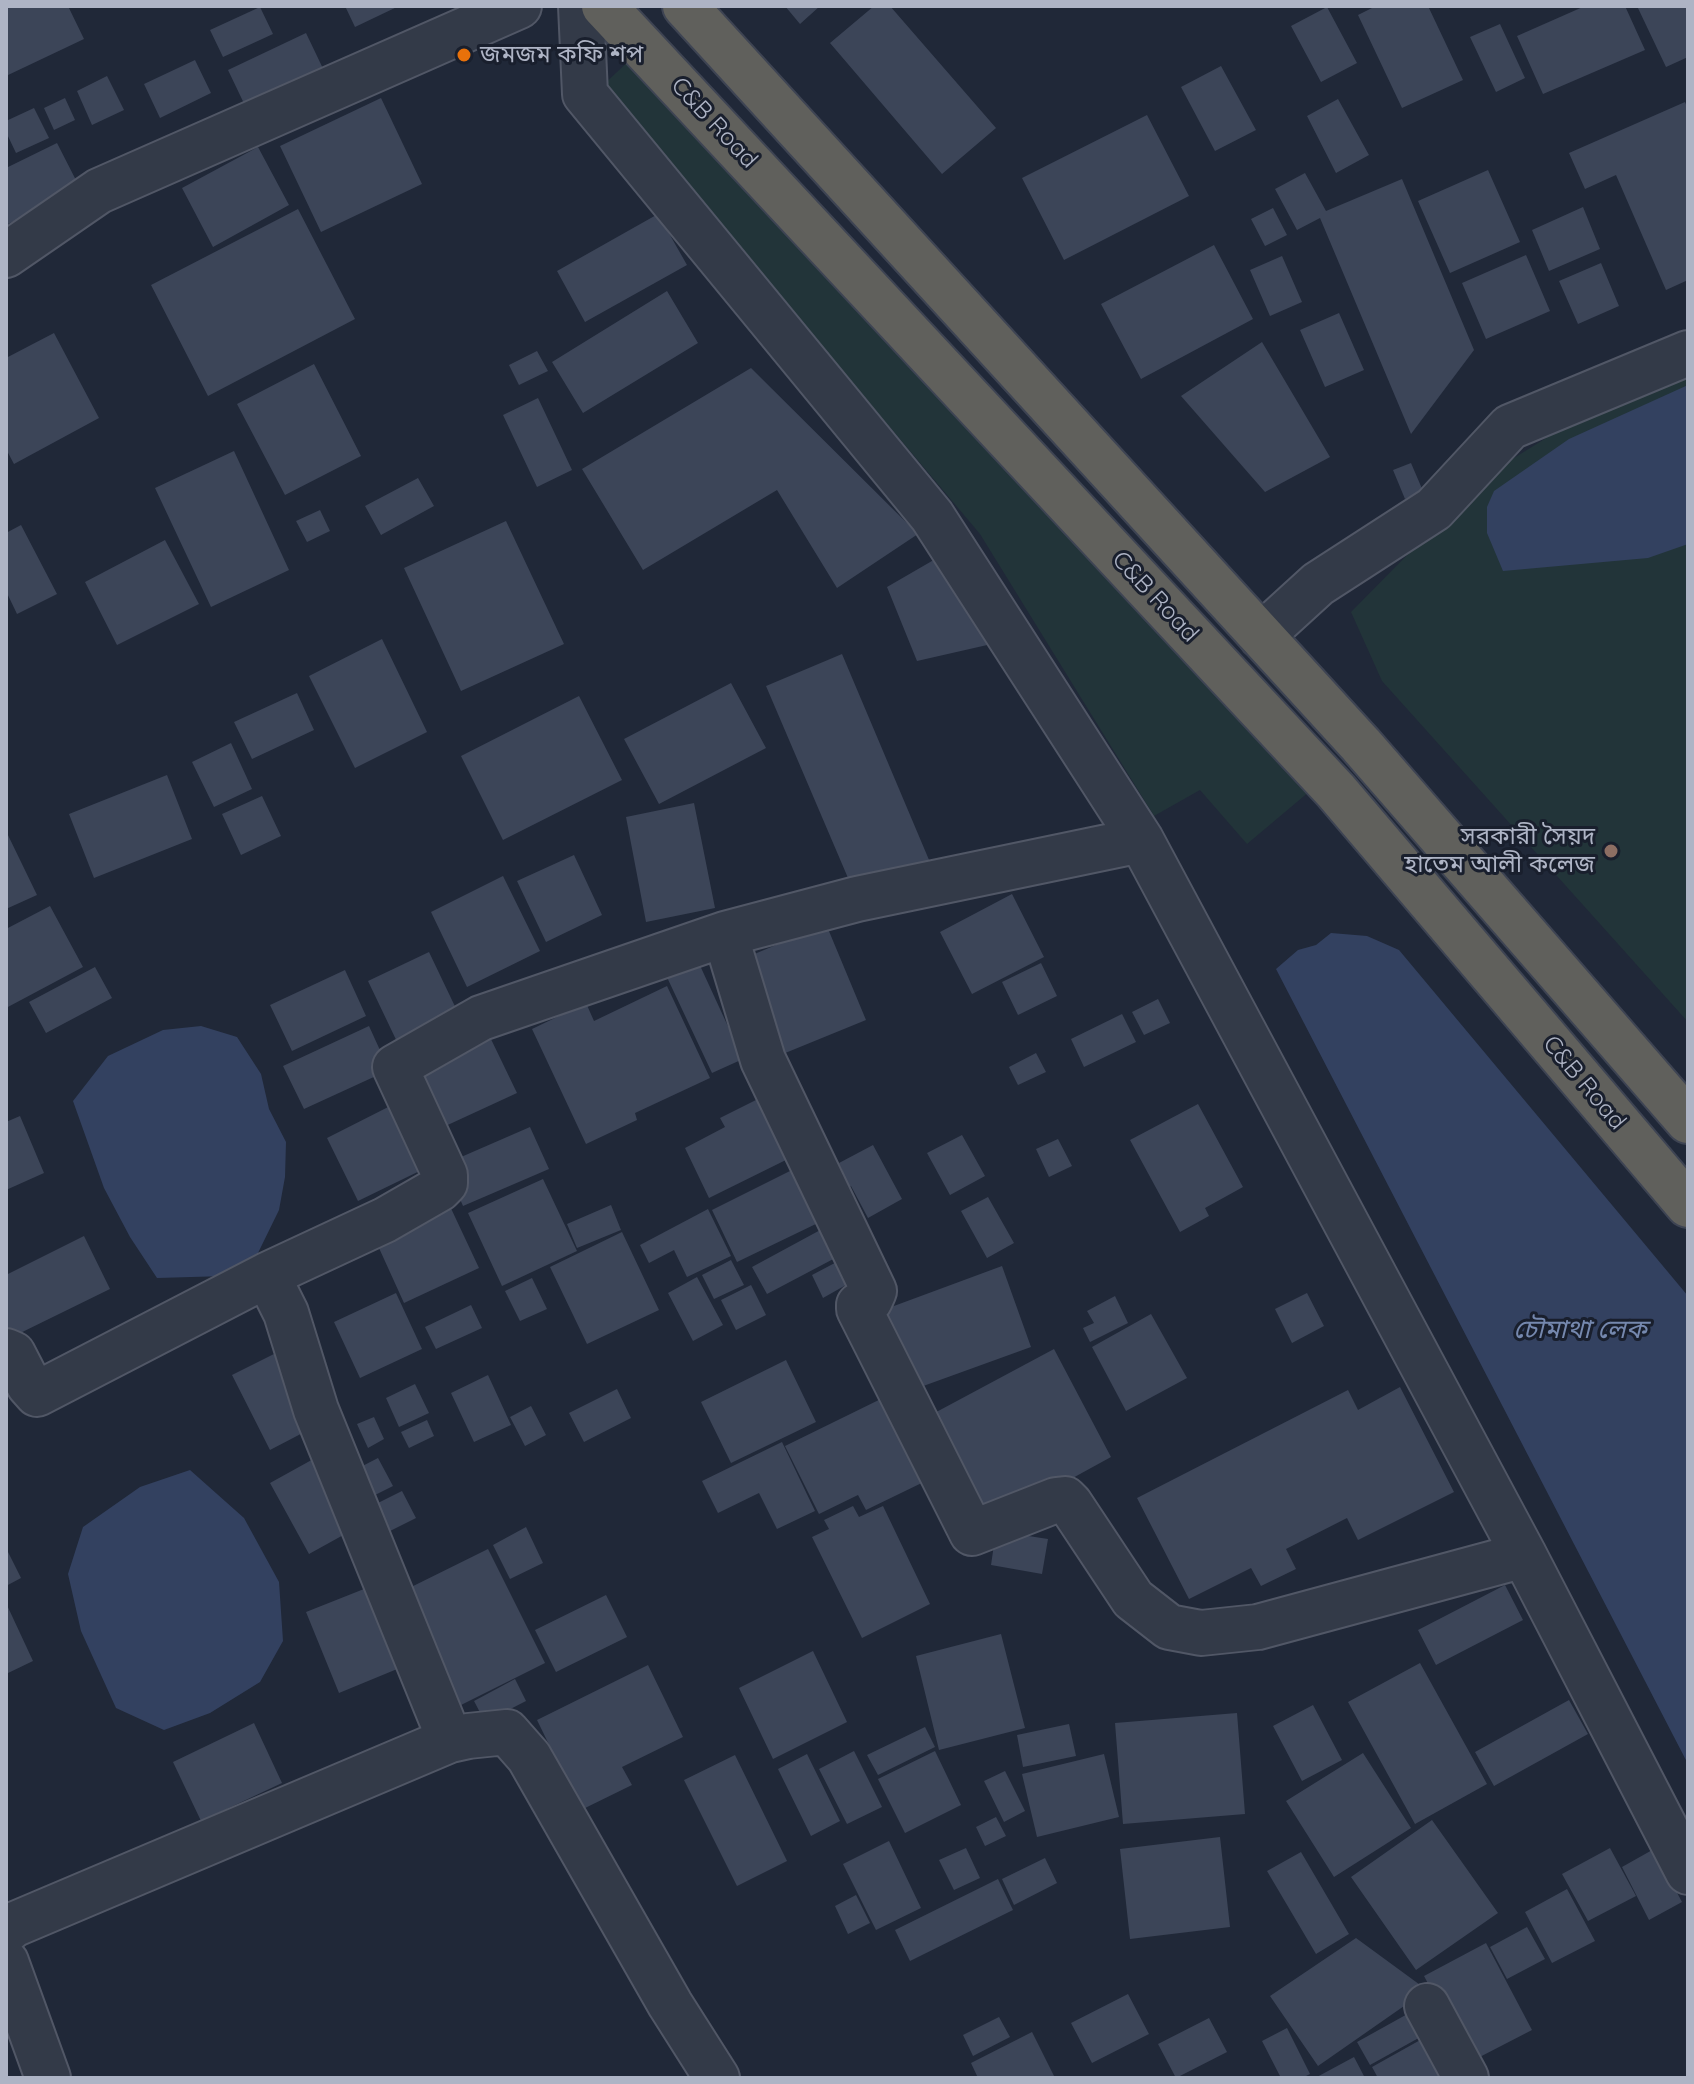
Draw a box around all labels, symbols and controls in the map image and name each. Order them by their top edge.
place label: জমজম কফি শপ [480,41,643,69]
marker: জমজম কফি শপ [455,46,473,64]
street label: C&B Road [665,72,763,174]
street label: C&B Road [1106,546,1204,648]
place label: সরকারী সৈয়দ হাতেম আলী কলেজ [1404,823,1595,879]
marker: সরকারী সৈয়দ হাতেম আলী কলেজ [1602,842,1620,860]
street label: C&B Road [1536,1030,1632,1136]
water label: চৌমাথা লেক [1513,1314,1647,1346]

